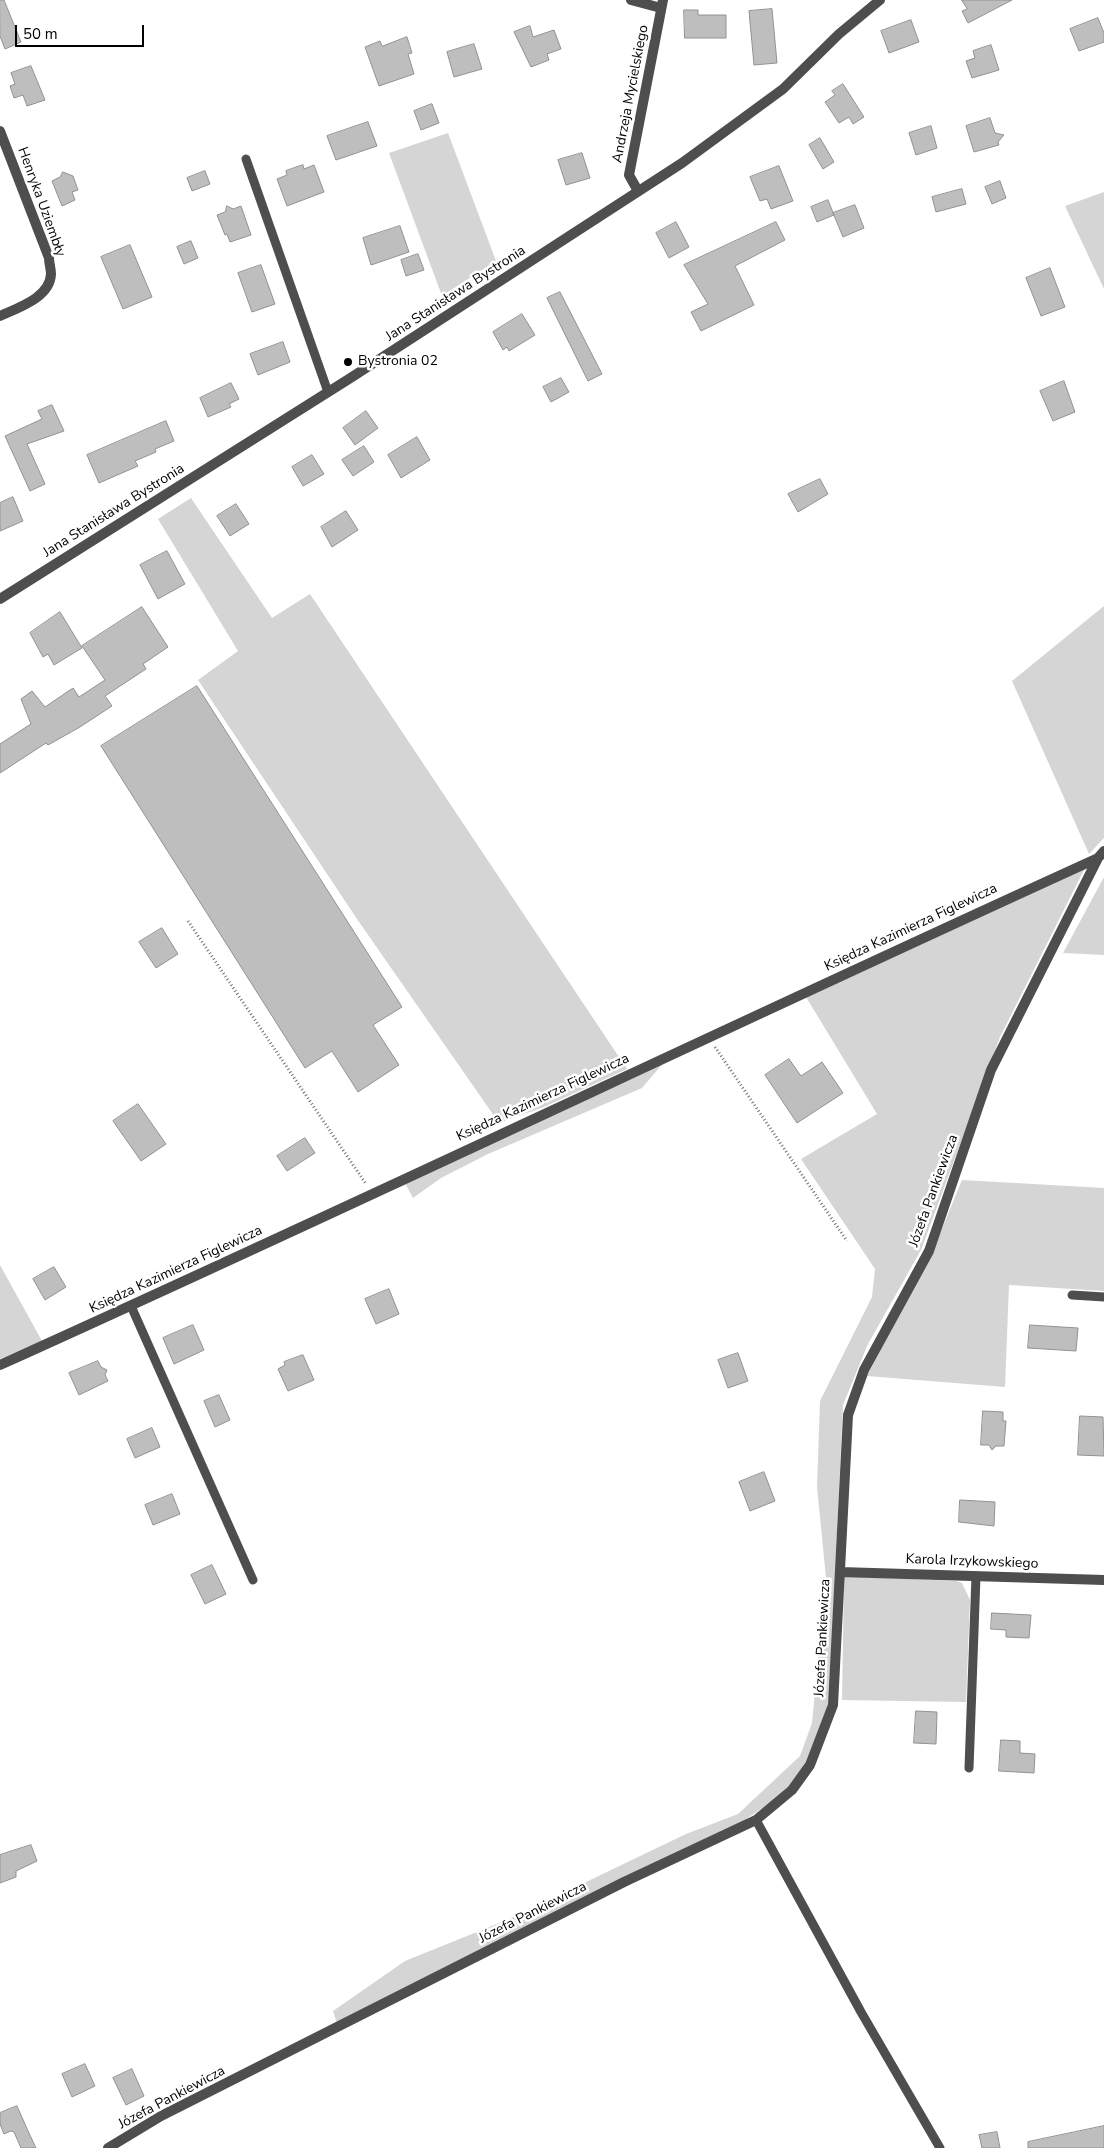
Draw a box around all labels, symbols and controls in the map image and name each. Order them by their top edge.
scale bar [18,15,146,47]
text: 50 m [23,24,58,44]
street label: Andrzeja Mycielskiego [609,24,653,164]
street label: Henryka Uziembły [13,145,69,259]
street label: Jana Stanisława Bystronia [383,242,529,346]
place label: Bystronia 02 [358,354,438,370]
marker: Bystronia 02 [342,356,354,368]
street label: Jana Stanisława Bystronia [40,461,188,561]
street label: Księdza Kazimierza Figlewicza [822,881,1000,975]
street label: Księdza Kazimierza Figlewicza [454,1051,632,1145]
street label: Józefa Pankiewicza [906,1132,962,1250]
street label: Księdza Kazimierza Figlewicza [87,1223,265,1317]
street label: Karola Irzykowskiego [905,1551,1039,1573]
street label: Józefa Pankiewicza [812,1578,834,1698]
street label: Józefa Pankiewicza [476,1879,590,1947]
street label: Józefa Pankiewicza [116,2063,228,2133]

